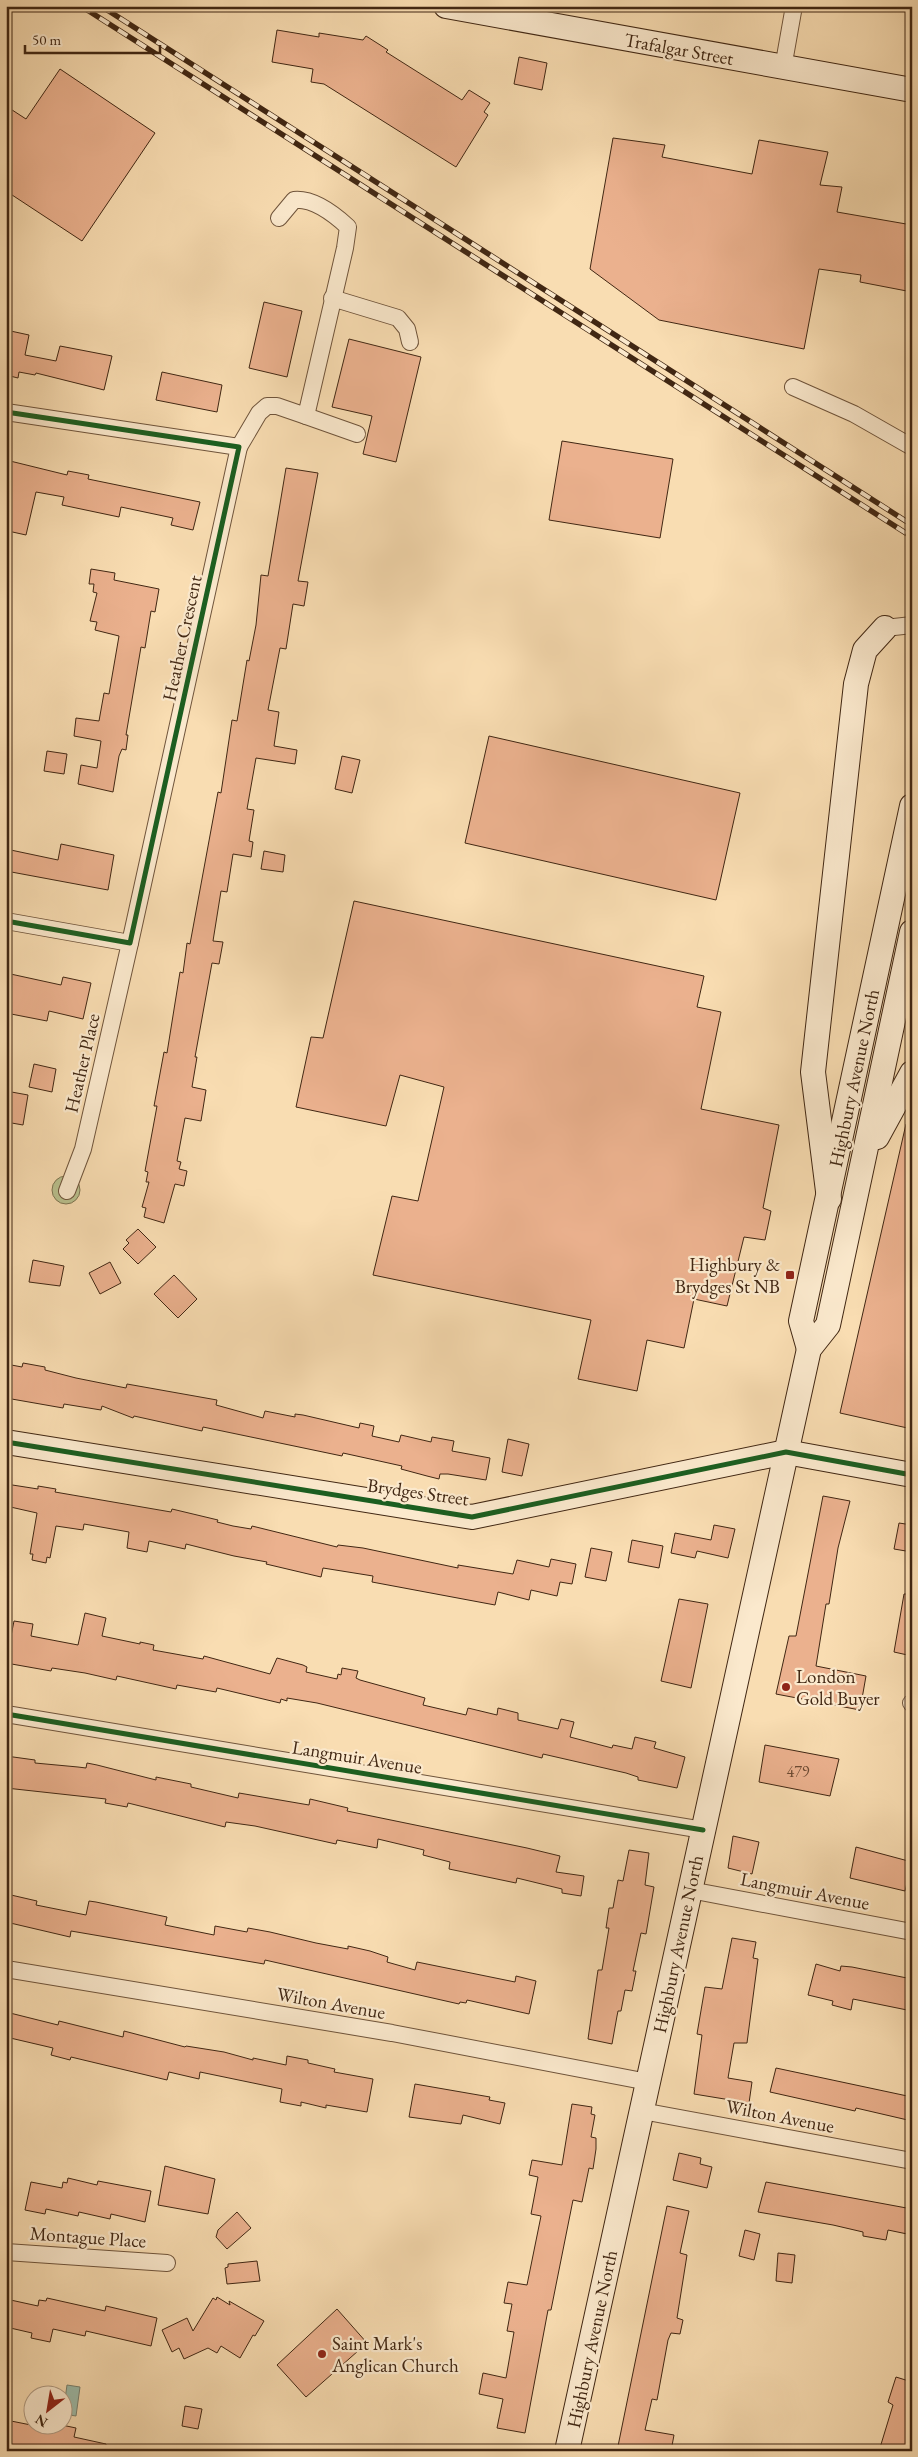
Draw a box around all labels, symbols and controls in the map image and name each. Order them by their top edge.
scale bar [25,22,160,54]
street label: Trafalgar Street [623,27,735,71]
text: 50 m [32,30,61,49]
street label: Heather Crescent [156,573,208,703]
street label: Highbury Avenue North [823,987,885,1169]
street label: Heather Place [58,1011,106,1115]
place label: Highbury & Brydges St NB [675,1252,780,1299]
marker: Highbury & Brydges St NB [784,1269,796,1281]
street label: Brydges Street [366,1473,470,1512]
place label: London Gold Buyer [796,1664,880,1711]
marker: London Gold Buyer [780,1681,792,1693]
street label: Langmuir Avenue [290,1734,424,1780]
house number: 479 [786,1761,810,1782]
street label: Highbury Avenue North [647,1853,709,2035]
street label: Langmuir Avenue [738,1866,872,1916]
street label: Wilton Avenue [275,1981,387,2025]
street label: Wilton Avenue [724,2093,836,2139]
street label: Montague Place [29,2220,147,2254]
street label: Highbury Avenue North [561,2248,623,2430]
place label: Saint Mark's Anglican Church [331,2331,459,2378]
marker: Saint Mark's Anglican Church [316,2348,328,2360]
north arrow [22,2384,72,2434]
text: N [31,2410,51,2432]

